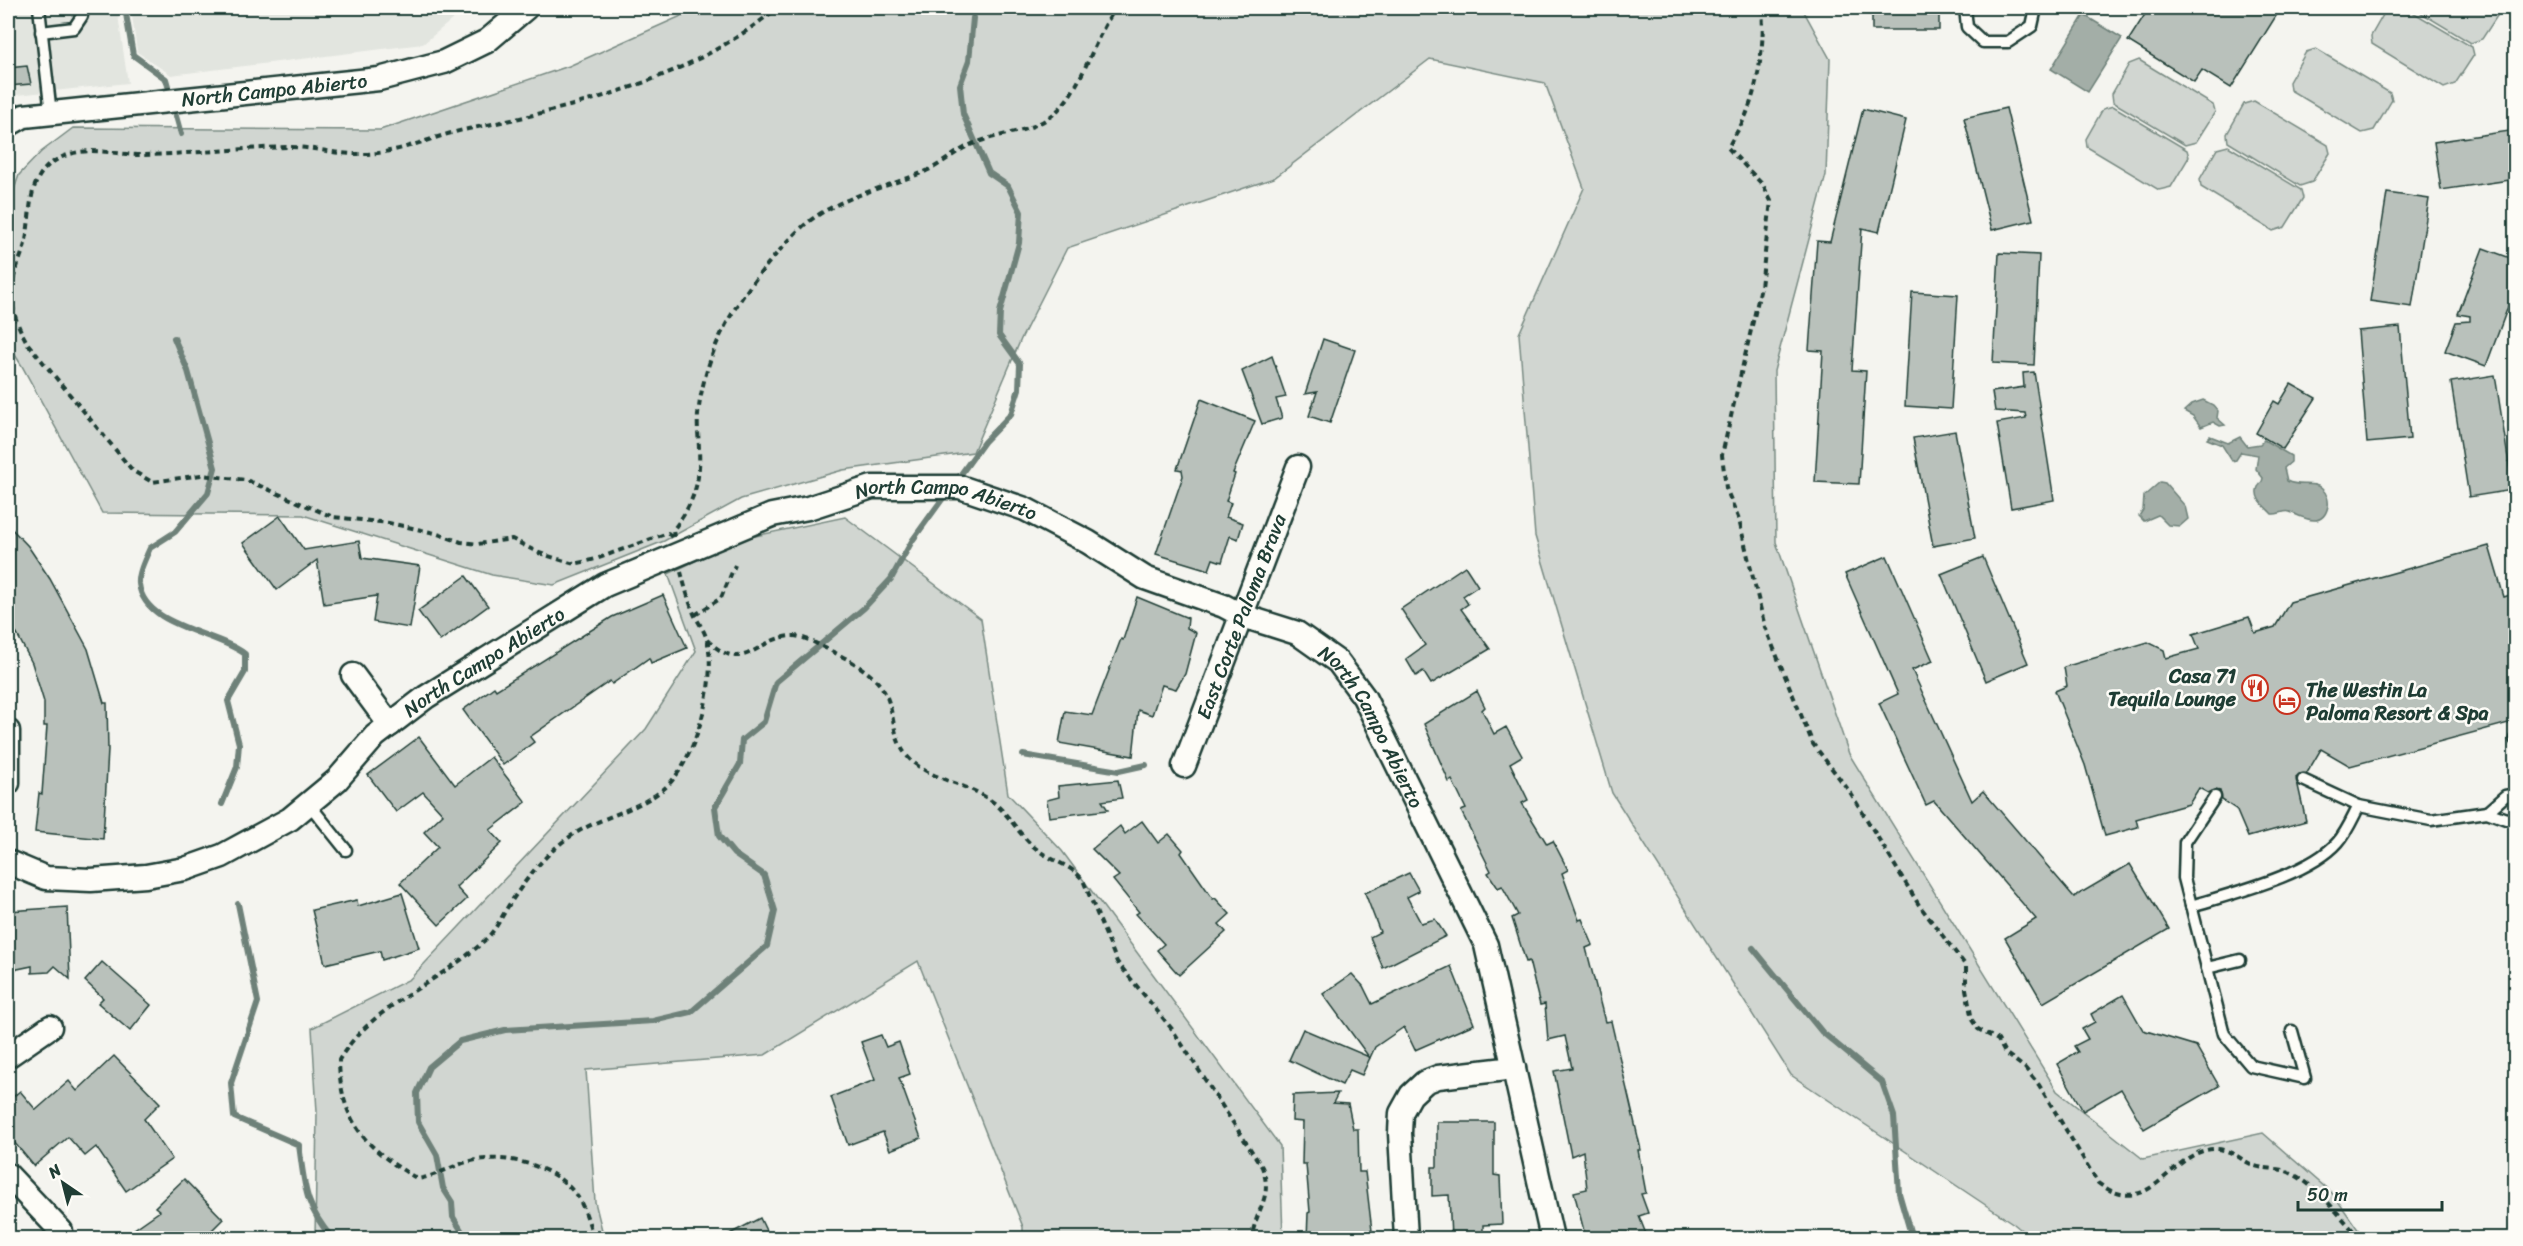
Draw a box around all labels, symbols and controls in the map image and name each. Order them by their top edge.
street label: North Campo Abierto [180,63,369,117]
street label: North Campo Abierto [850,470,1044,530]
street label: East Corte Paloma Brava [1186,508,1296,724]
street label: North Campo Abierto [395,597,572,726]
street label: North Campo Abierto [1311,636,1434,814]
place label: Casa 71 Tequila Lounge [2108,659,2237,717]
restaurant icon: Casa 71 Tequila Lounge [2240,673,2270,703]
place label: The Westin La Paloma Resort & Spa [2306,673,2489,731]
hotel icon: The Westin La Paloma Resort & Spa [2272,686,2302,716]
north arrow [33,1153,93,1213]
text: N [41,1156,68,1187]
scale bar [2298,1174,2442,1212]
text: 50 m [2307,1179,2348,1211]

